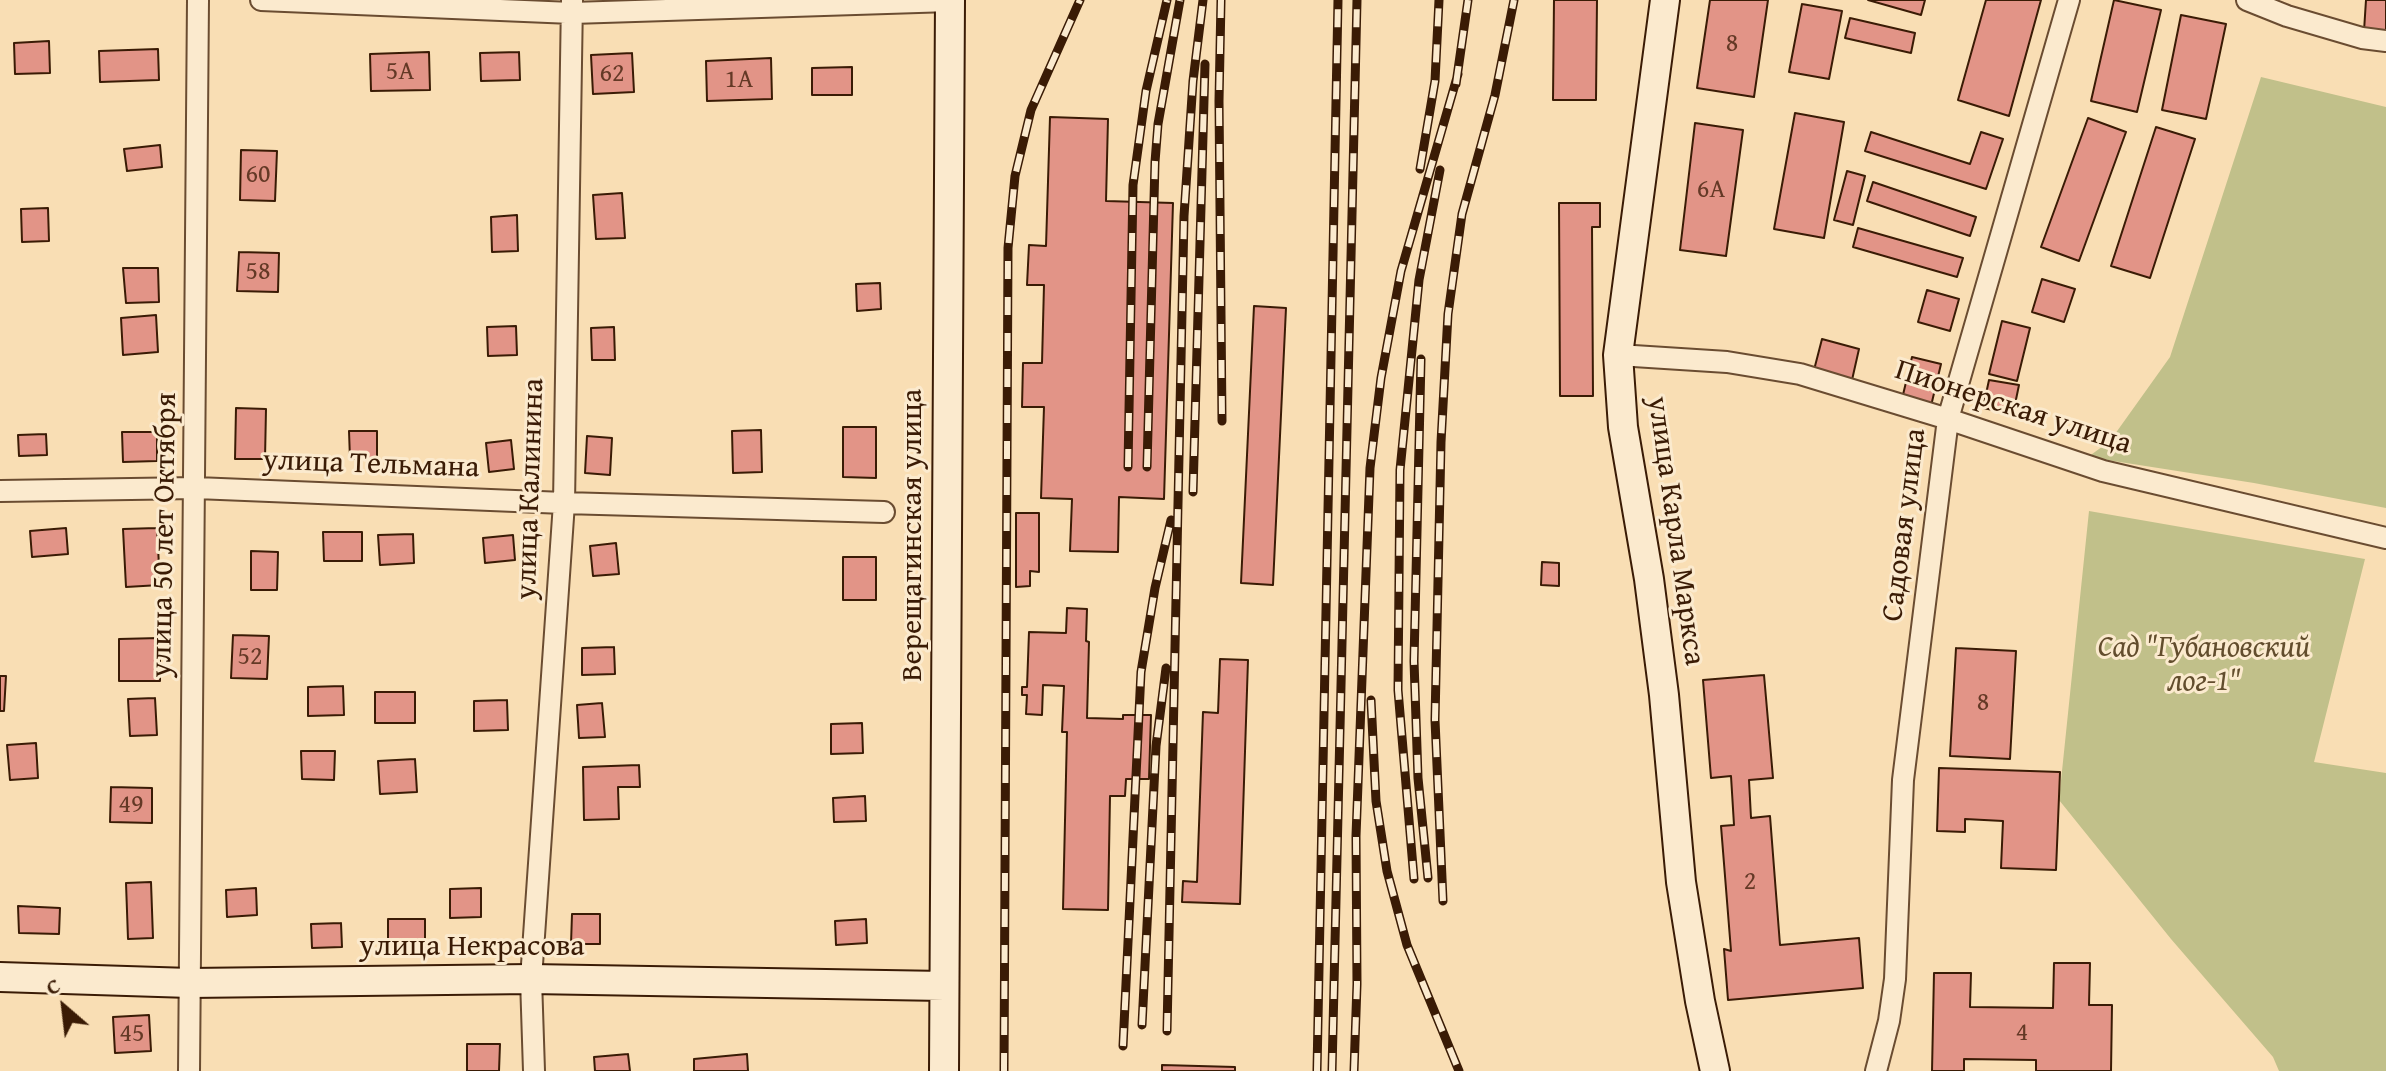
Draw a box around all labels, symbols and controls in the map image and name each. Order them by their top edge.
house number: 8 [1726,28,1738,60]
house number: 5А [386,56,414,88]
house number: 62 [599,58,625,90]
house number: 1А [725,64,753,96]
house number: 60 [245,159,271,191]
house number: 6А [1697,174,1725,206]
house number: 58 [245,256,271,288]
street label: Пионерская улица [1890,353,2136,463]
street label: улица Калинина [509,378,553,600]
street label: Верещагинская улица [895,389,931,681]
street label: улица 50 лет Октября [145,392,185,678]
street label: улица Карла Маркса [1638,394,1712,668]
street label: Садовая улица [1875,427,1935,623]
street label: улица Тельмана [262,443,480,487]
park label: Сад "Губановский лог-1" [2098,630,2310,700]
house number: 52 [237,641,263,673]
house number: 8 [1977,687,1989,719]
house number: 49 [118,789,144,821]
house number: 2 [1744,866,1756,898]
street label: улица Некрасова [359,929,585,965]
north arrow [24,967,104,1047]
text: С [40,969,66,1003]
house number: 4 [2016,1017,2028,1049]
house number: 45 [119,1018,145,1050]

